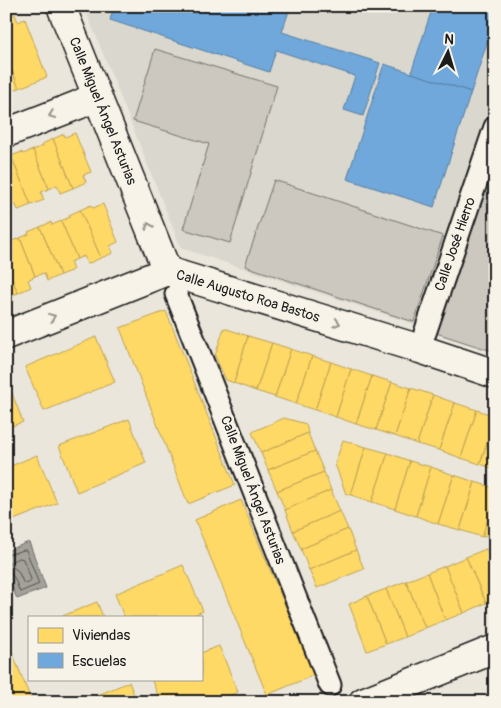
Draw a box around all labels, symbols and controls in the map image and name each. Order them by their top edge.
north arrow [424,28,474,78]
text: N [444,31,455,48]
street label: Calle Miguel Ángel Asturias [66,34,142,188]
one-way arrow [48,109,57,119]
street label: Calle José Hierro [431,194,479,293]
one-way arrow [145,222,155,230]
street label: Calle Augusto Roa Bastos [174,266,323,326]
one-way arrow [47,313,55,323]
one-way arrow [333,318,341,328]
street label: Calle Miguel Ángel Asturias [217,413,290,567]
legend [28,616,202,680]
text: Viviendas [72,626,130,645]
text: Escuelas [72,652,127,671]

